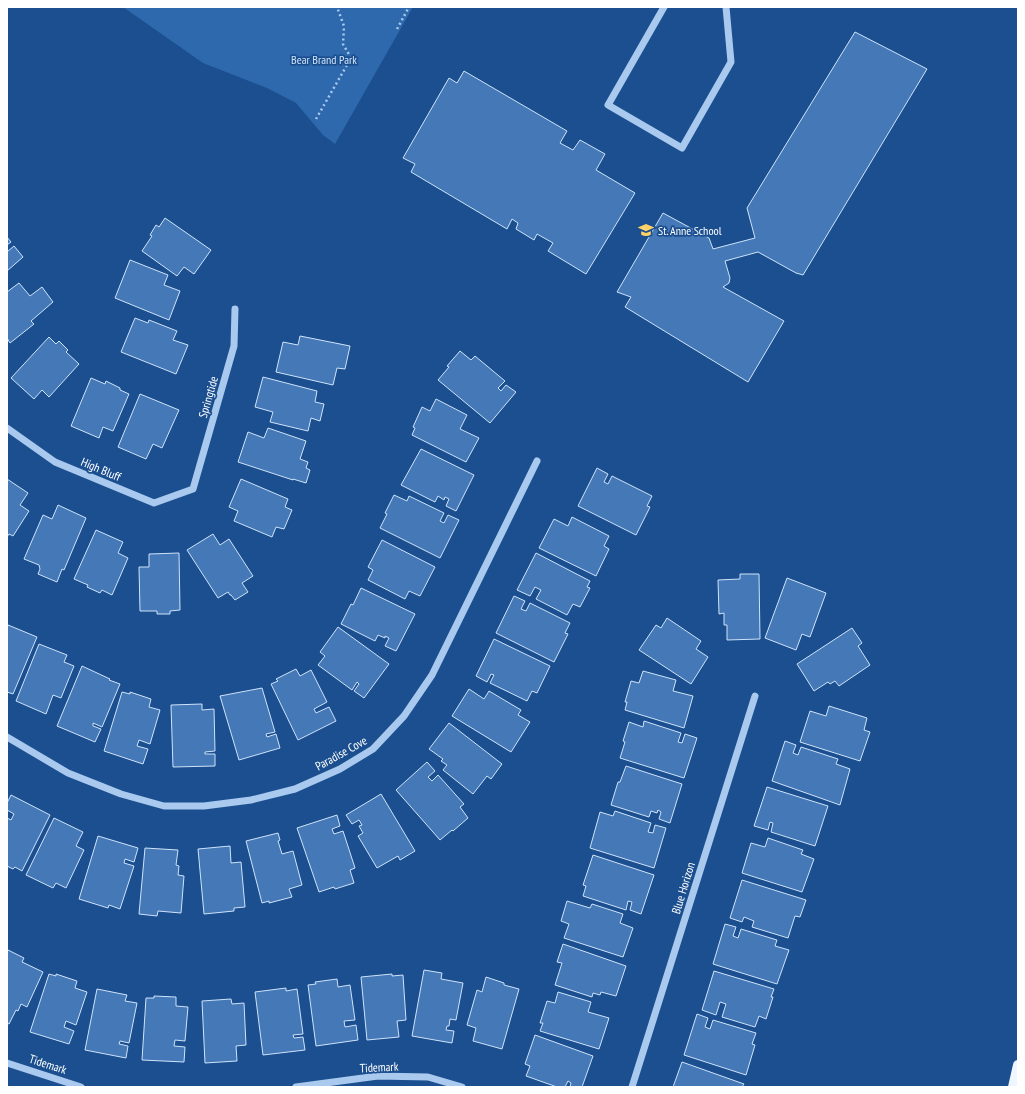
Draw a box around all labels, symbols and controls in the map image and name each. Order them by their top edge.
park label: Bear Brand Park [291,52,357,67]
school or university icon: St. Anne School [637,221,655,239]
place label: St. Anne School [658,223,722,238]
street label: Springtide [195,374,221,420]
street label: High Bluff [79,454,124,484]
street label: Paradise Cove [312,733,370,773]
street label: Blue Horizon [668,860,698,916]
street label: Tidemark [27,1051,69,1077]
street label: Tidemark [359,1058,399,1076]

